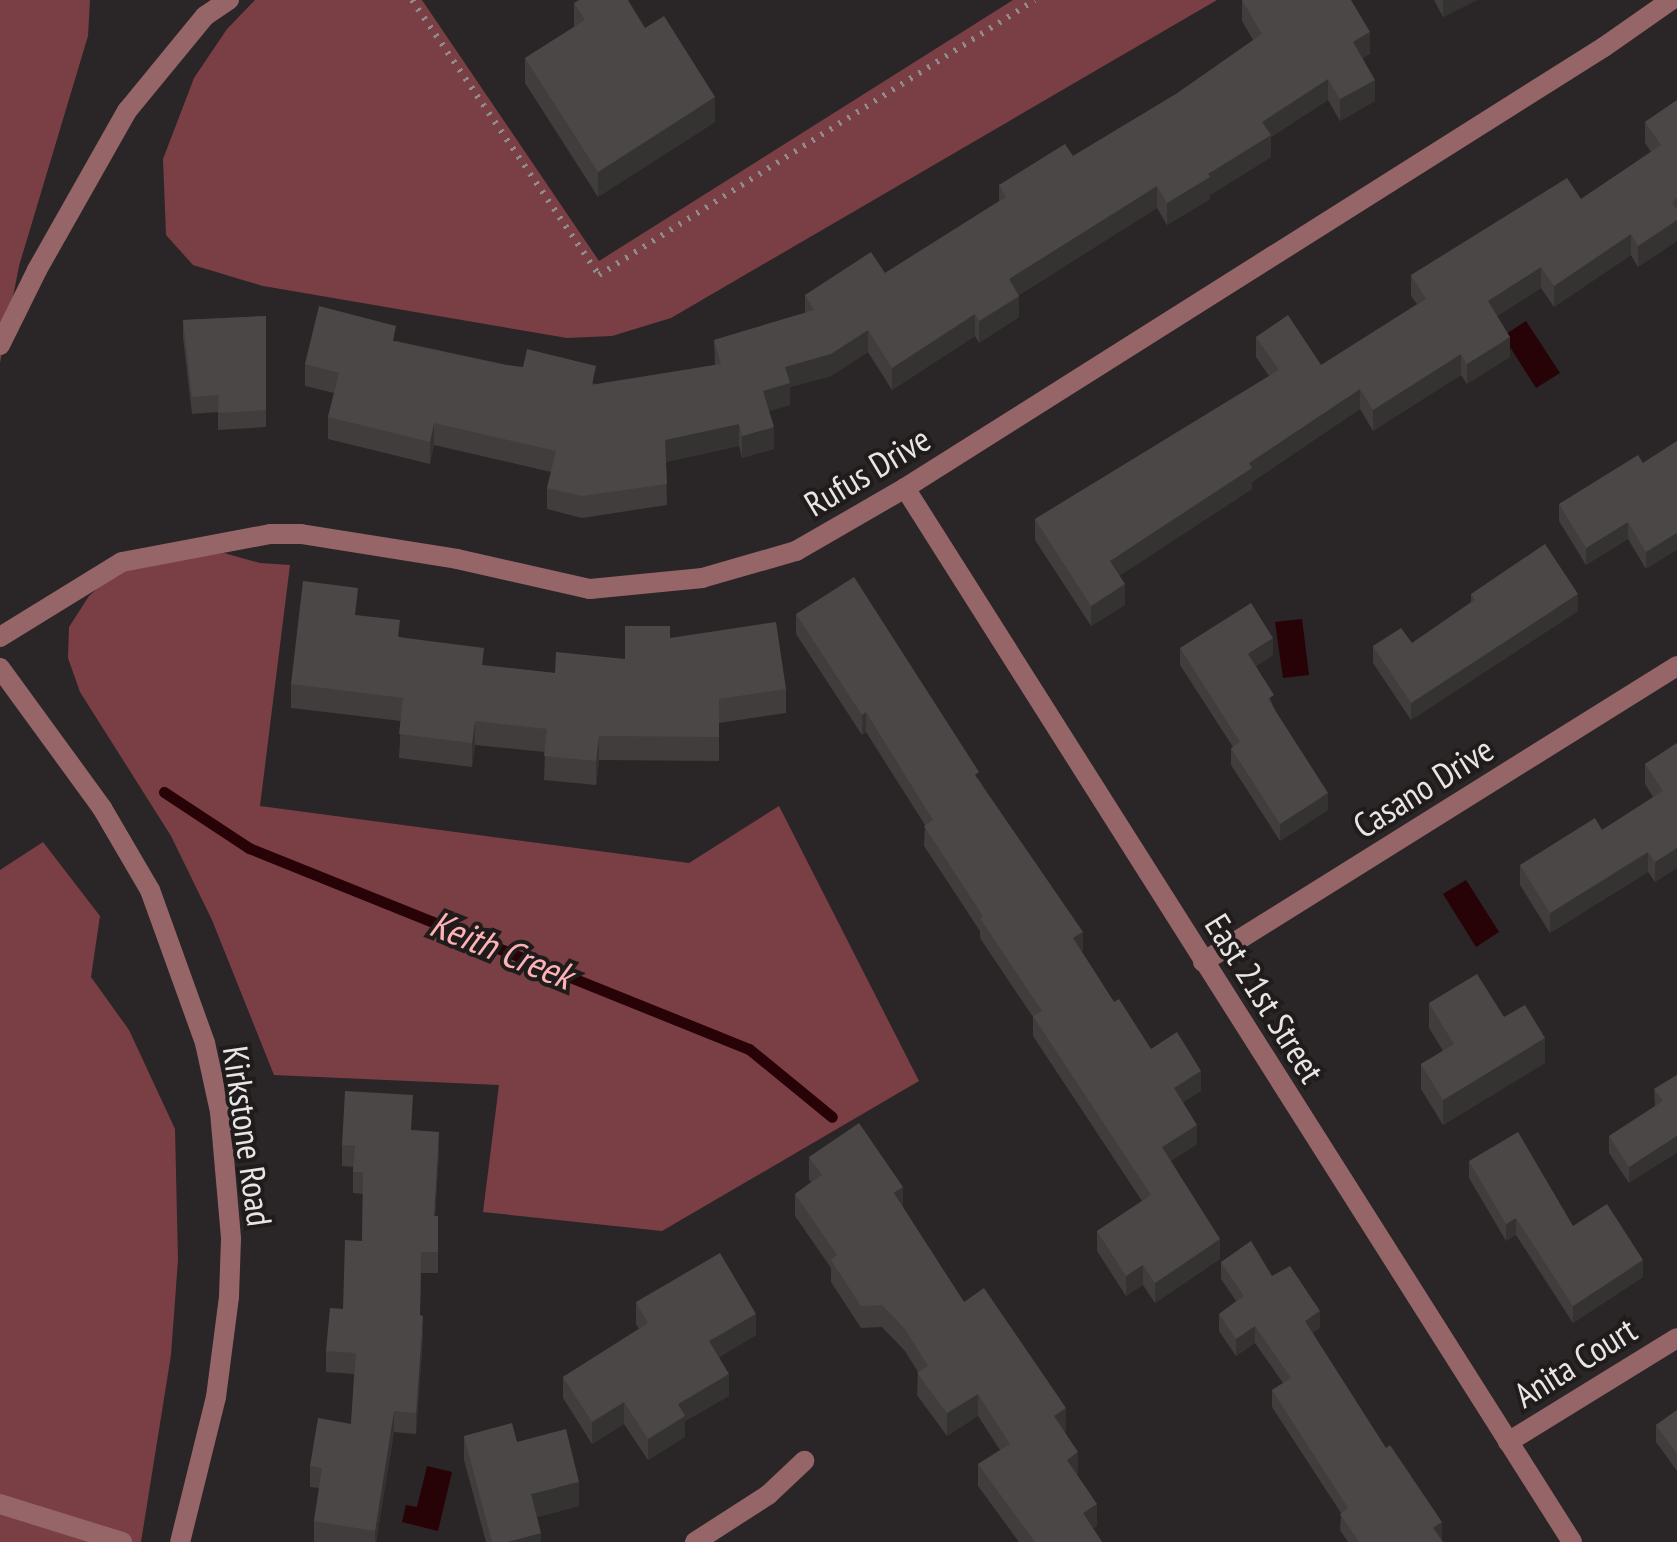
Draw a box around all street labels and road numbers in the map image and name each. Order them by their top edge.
street label: Rufus Drive [797,417,937,525]
street label: Casano Drive [1345,728,1501,846]
street label: East 21st Street [1197,906,1333,1090]
street label: Kirkstone Road [215,1043,281,1229]
street label: Anita Court [1506,1308,1644,1416]

